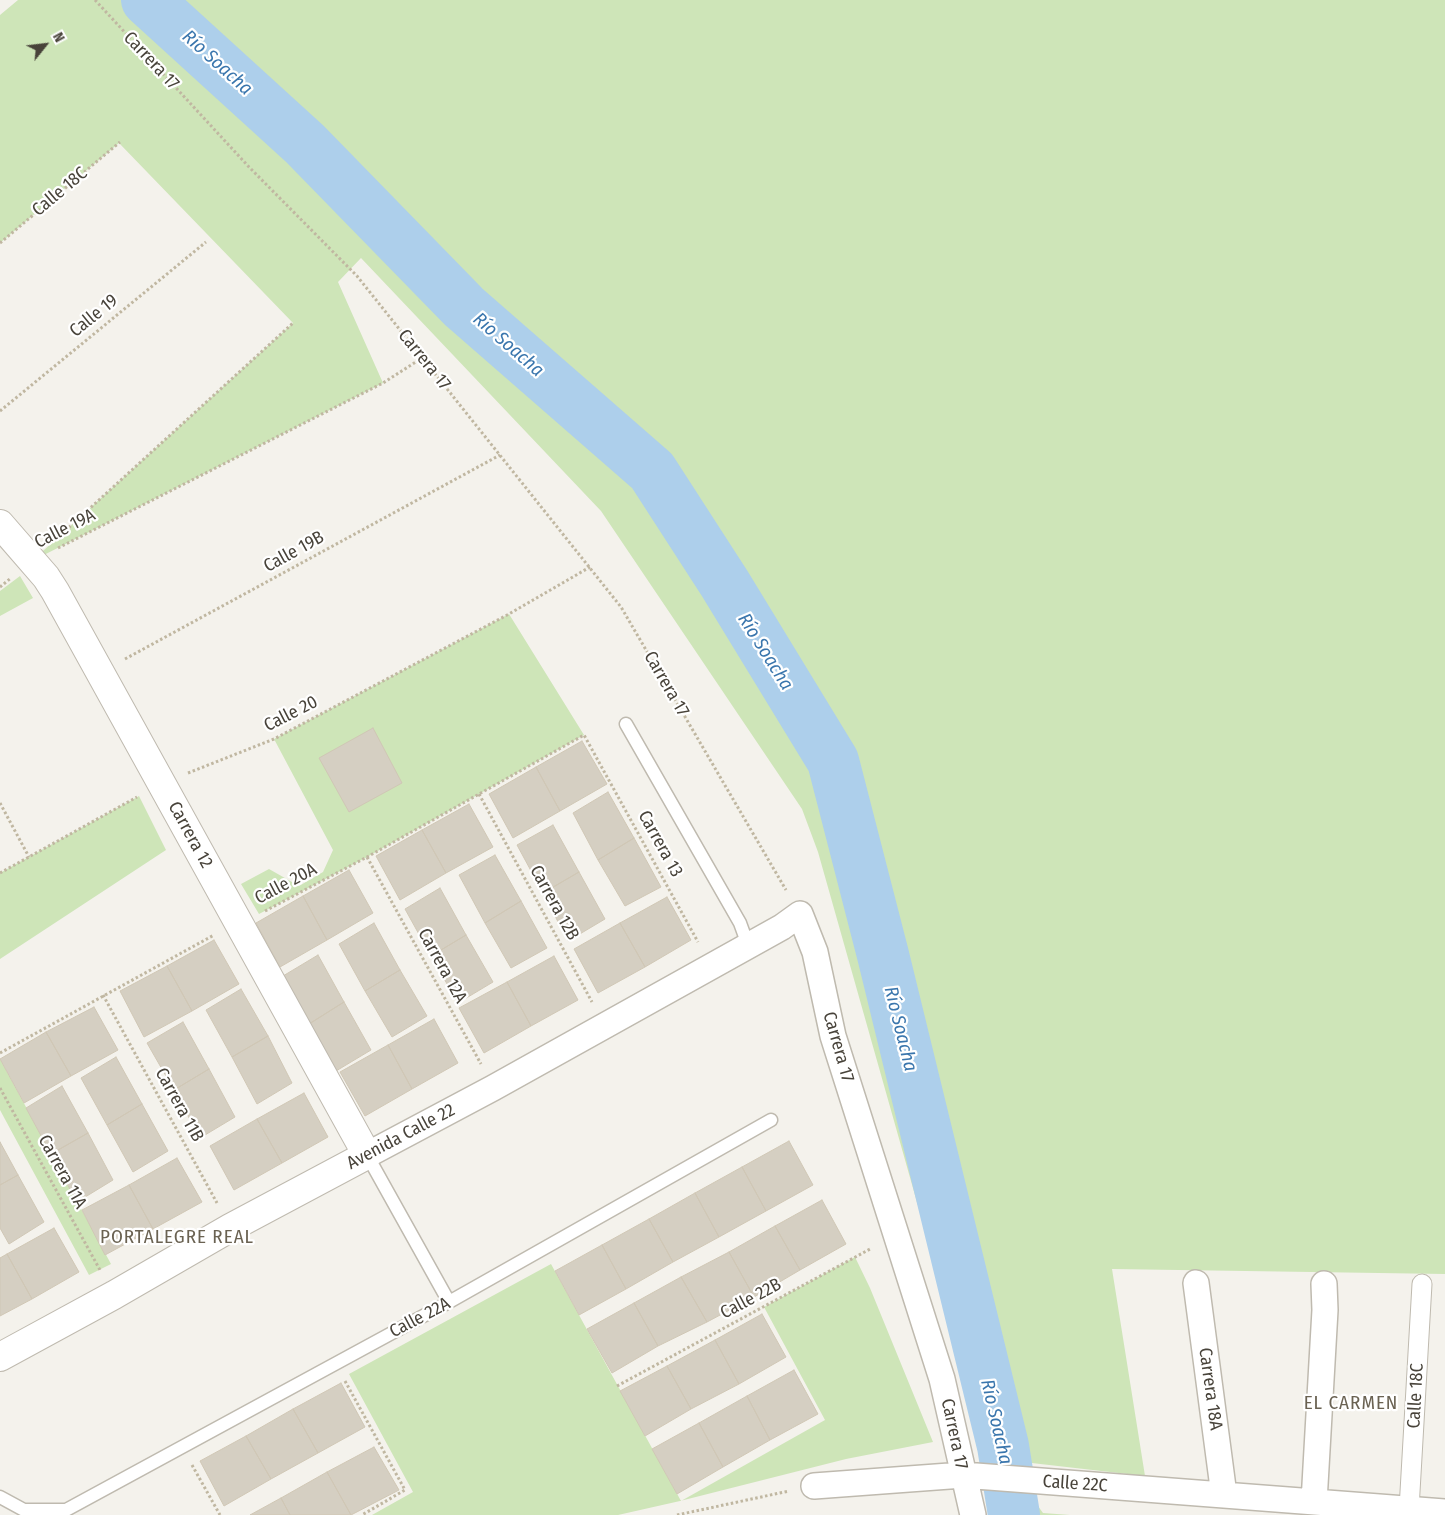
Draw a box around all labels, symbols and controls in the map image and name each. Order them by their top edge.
north arrow [20,20,70,70]
water label: Río Soacha [177,26,257,100]
street label: Carrera 17 [119,27,183,95]
text: N [49,30,68,45]
street label: Calle 18C [28,163,92,221]
street label: Calle 19 [65,290,123,342]
water label: Río Soacha [468,308,548,382]
street label: Carrera 17 [393,325,455,395]
street label: Calle 19A [31,505,99,553]
street label: Calle 19B [260,527,328,577]
water label: Río Soacha [732,609,798,695]
street label: Carrera 17 [639,648,693,720]
street label: Calle 20 [261,691,321,737]
street label: Carrera 12 [163,798,217,872]
street label: Carrera 13 [633,807,687,881]
street label: Calle 20A [251,859,321,909]
street label: Carrera 12B [525,862,583,944]
street label: Carrera 12A [413,925,471,1007]
water label: Río Soacha [878,984,922,1074]
street label: Carrera 17 [818,1010,858,1084]
street label: Carrera 11B [150,1064,208,1146]
street label: Avenida Calle 22 [343,1100,459,1174]
street label: Carrera 11A [33,1131,91,1213]
district label: PORTALEGRE REAL [98,1227,256,1249]
street label: Calle 22B [717,1274,785,1324]
street label: Calle 22A [386,1293,454,1343]
street label: Carrera 18A [1194,1346,1226,1432]
street label: Calle 18C [1404,1363,1428,1429]
water label: Río Soacha [975,1377,1017,1467]
district label: EL CARMEN [1303,1393,1399,1415]
street label: Carrera 17 [936,1397,972,1471]
street label: Calle 22C [1042,1471,1108,1497]

